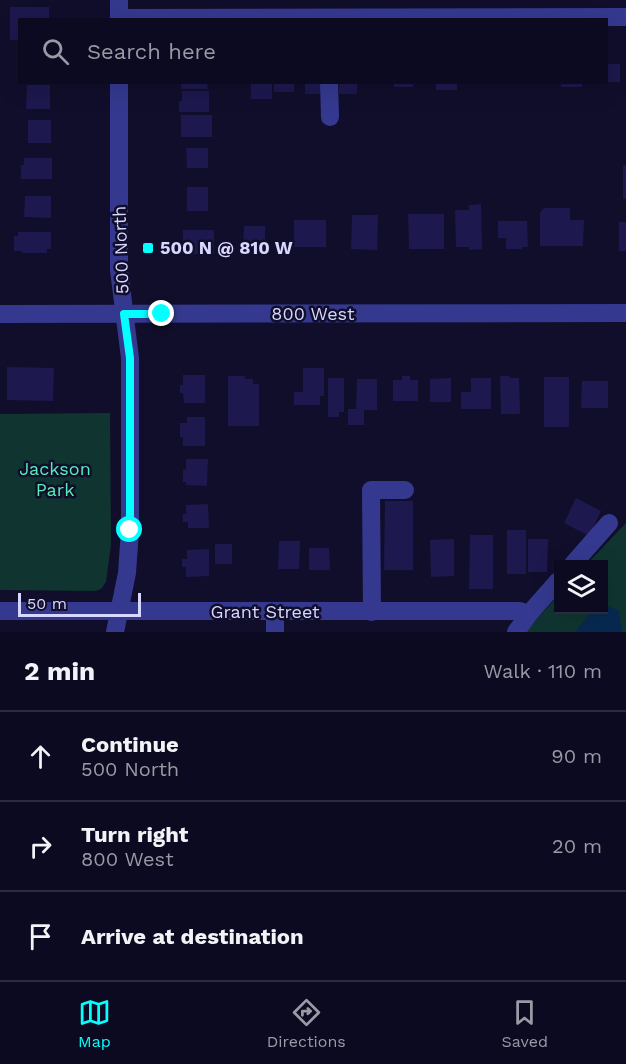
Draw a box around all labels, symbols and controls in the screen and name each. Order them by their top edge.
search box [18,18,608,84]
icon: search [39,35,72,68]
text: Search here [87,39,216,64]
street label: 500 North [108,205,133,295]
place label: 500 N @ 810 W [160,237,293,258]
marker: 500 N @ 810 W [141,241,155,255]
route end [148,300,174,326]
street label: 800 West [271,303,355,324]
park label: Jackson Park [19,458,91,500]
route start [116,516,142,542]
map controls [554,560,608,614]
button: layers [554,560,608,614]
scale bar [18,590,141,618]
text: 50 m [27,594,67,613]
street label: Grant Street [210,601,320,622]
text: 2 min [24,656,95,686]
text: Walk · 110 m [484,659,602,683]
text: Continue [81,732,179,757]
icon: ahead [24,740,57,773]
text: 90 m [551,744,602,768]
text: 500 North [81,757,179,781]
text: Turn right [81,822,188,847]
icon: right [24,830,57,863]
text: 20 m [552,834,602,858]
text: 800 West [81,847,174,871]
icon: arrive [24,920,57,953]
text: Arrive at destination [81,924,304,949]
tab: Map [78,996,111,1051]
tab: Directions [267,996,346,1051]
tab: Saved [502,996,548,1051]

